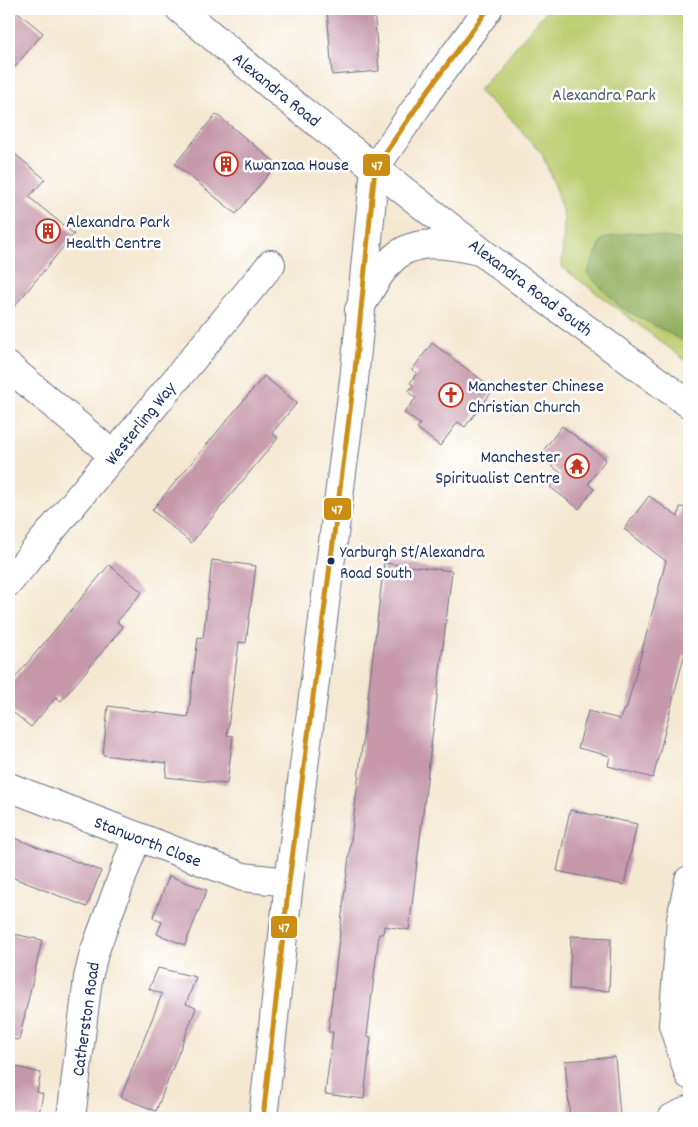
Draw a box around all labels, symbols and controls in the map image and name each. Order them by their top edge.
street label: Alexandra Road [226,48,325,134]
park label: Alexandra Park [552,84,656,109]
building icon: Kwanzaa House [213,151,239,177]
line badge: 47 [362,153,391,177]
place label: Kwanzaa House [244,154,349,179]
text: 47 [371,157,383,177]
place label: Alexandra Park Health Centre [66,211,170,257]
building icon: Alexandra Park Health Centre [35,218,61,244]
street label: Alexandra Road South [462,234,597,344]
place label: Manchester Chinese Christian Church [468,375,604,421]
street label: Westerling Way [100,377,184,472]
church icon: Manchester Chinese Christian Church [438,382,464,408]
place label: Manchester Spiritualist Centre [435,446,560,492]
temple icon: Manchester Spiritualist Centre [564,453,590,479]
line badge: 47 [323,497,352,521]
text: 47 [331,501,343,521]
place label: Yarburgh St/Alexandra Road South [340,542,485,587]
marker: Yarburgh St/Alexandra Road South [326,556,336,566]
street label: Stanworth Close [90,811,205,875]
line badge: 47 [270,915,298,939]
text: 47 [278,919,290,939]
street label: Catherston Road [67,961,108,1078]

